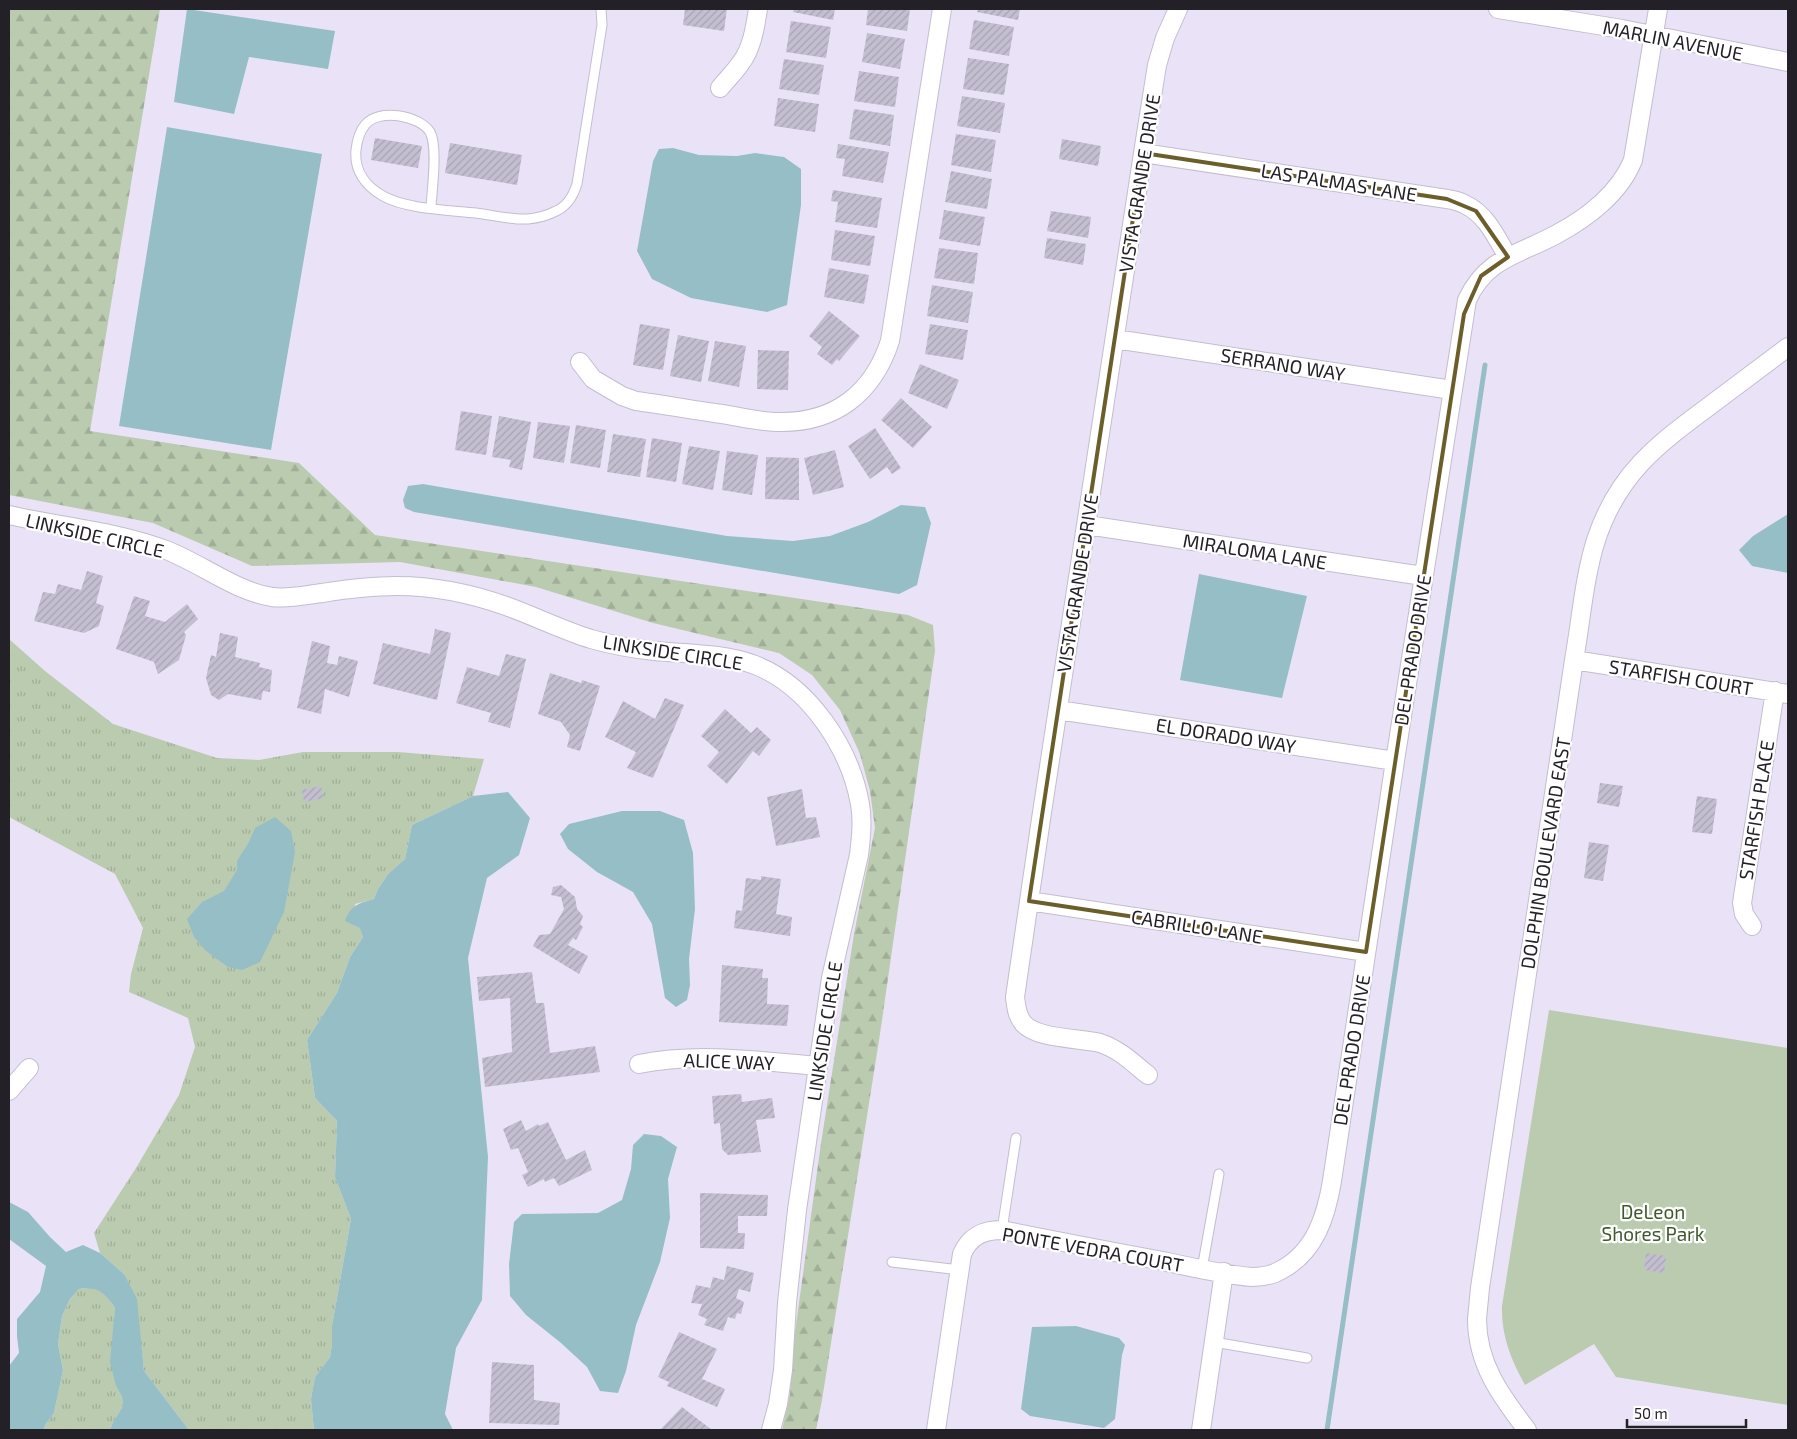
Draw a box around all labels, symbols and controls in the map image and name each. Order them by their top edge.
street label: MARLIN AVENUE [1601,15,1745,65]
street label: VISTA GRANDE DRIVE [1114,92,1164,274]
street label: LAS PALMAS LANE [1259,158,1419,206]
street label: SERRANO WAY [1219,343,1347,385]
street label: VISTA GRANDE DRIVE [1052,492,1102,674]
street label: LINKSIDE CIRCLE [24,508,166,562]
street label: MIRALOMA LANE [1181,528,1329,574]
street label: DEL PRADO DRIVE [1389,573,1435,727]
street label: LINKSIDE CIRCLE [601,630,745,674]
street label: STARFISH COURT [1607,654,1755,700]
street label: EL DORADO WAY [1154,713,1298,757]
street label: DOLPHIN BOULEVARD EAST [1515,735,1575,971]
street label: STARFISH PLACE [1734,738,1778,882]
street label: CABRILLO LANE [1130,904,1264,948]
street label: LINKSIDE CIRCLE [802,959,846,1103]
street label: DEL PRADO DRIVE [1328,973,1374,1127]
street label: ALICE WAY [683,1048,775,1074]
park label: DeLeon Shores Park [1602,1200,1705,1245]
street label: PONTE VEDRA COURT [1001,1222,1185,1276]
scale bar [1627,1396,1746,1428]
text: 50 m [1634,1404,1668,1422]

